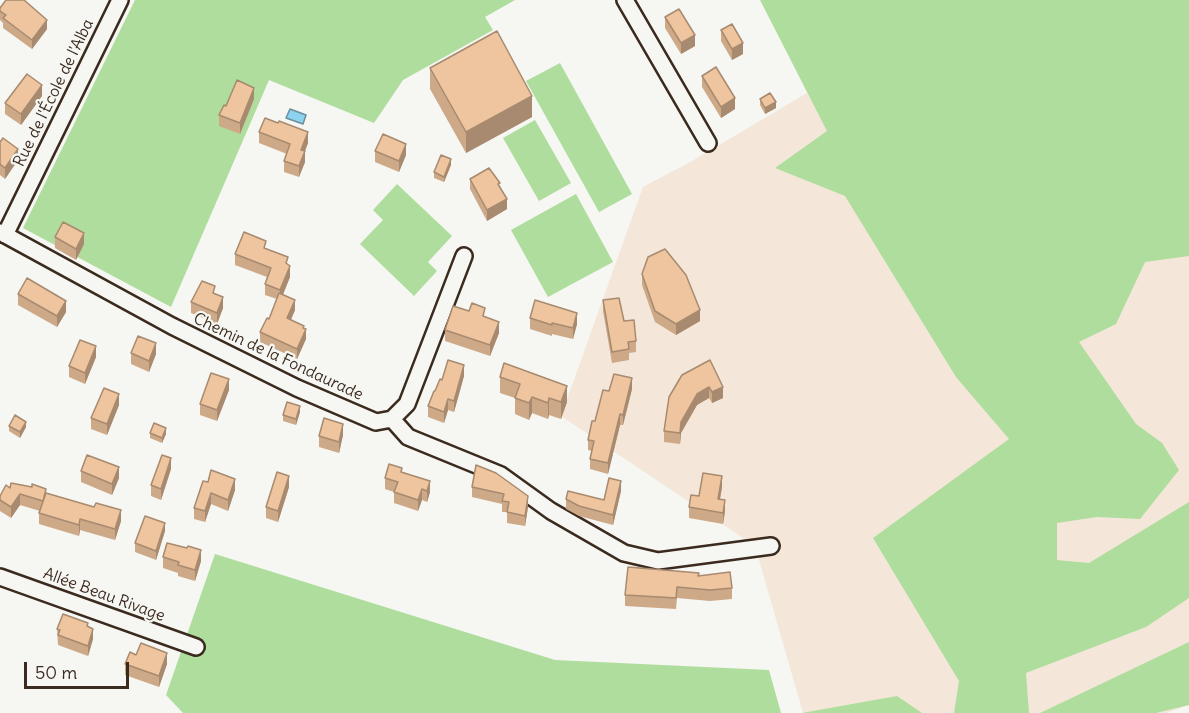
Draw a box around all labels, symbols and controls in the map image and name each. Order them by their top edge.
street label: Rue de l'École de l'Alba [10,16,98,170]
street label: Chemin de la Fondaurade [190,309,366,405]
street label: Allée Beau Rivage [41,564,167,626]
scale bar [27,650,132,688]
text: 50 m [35,661,77,684]

